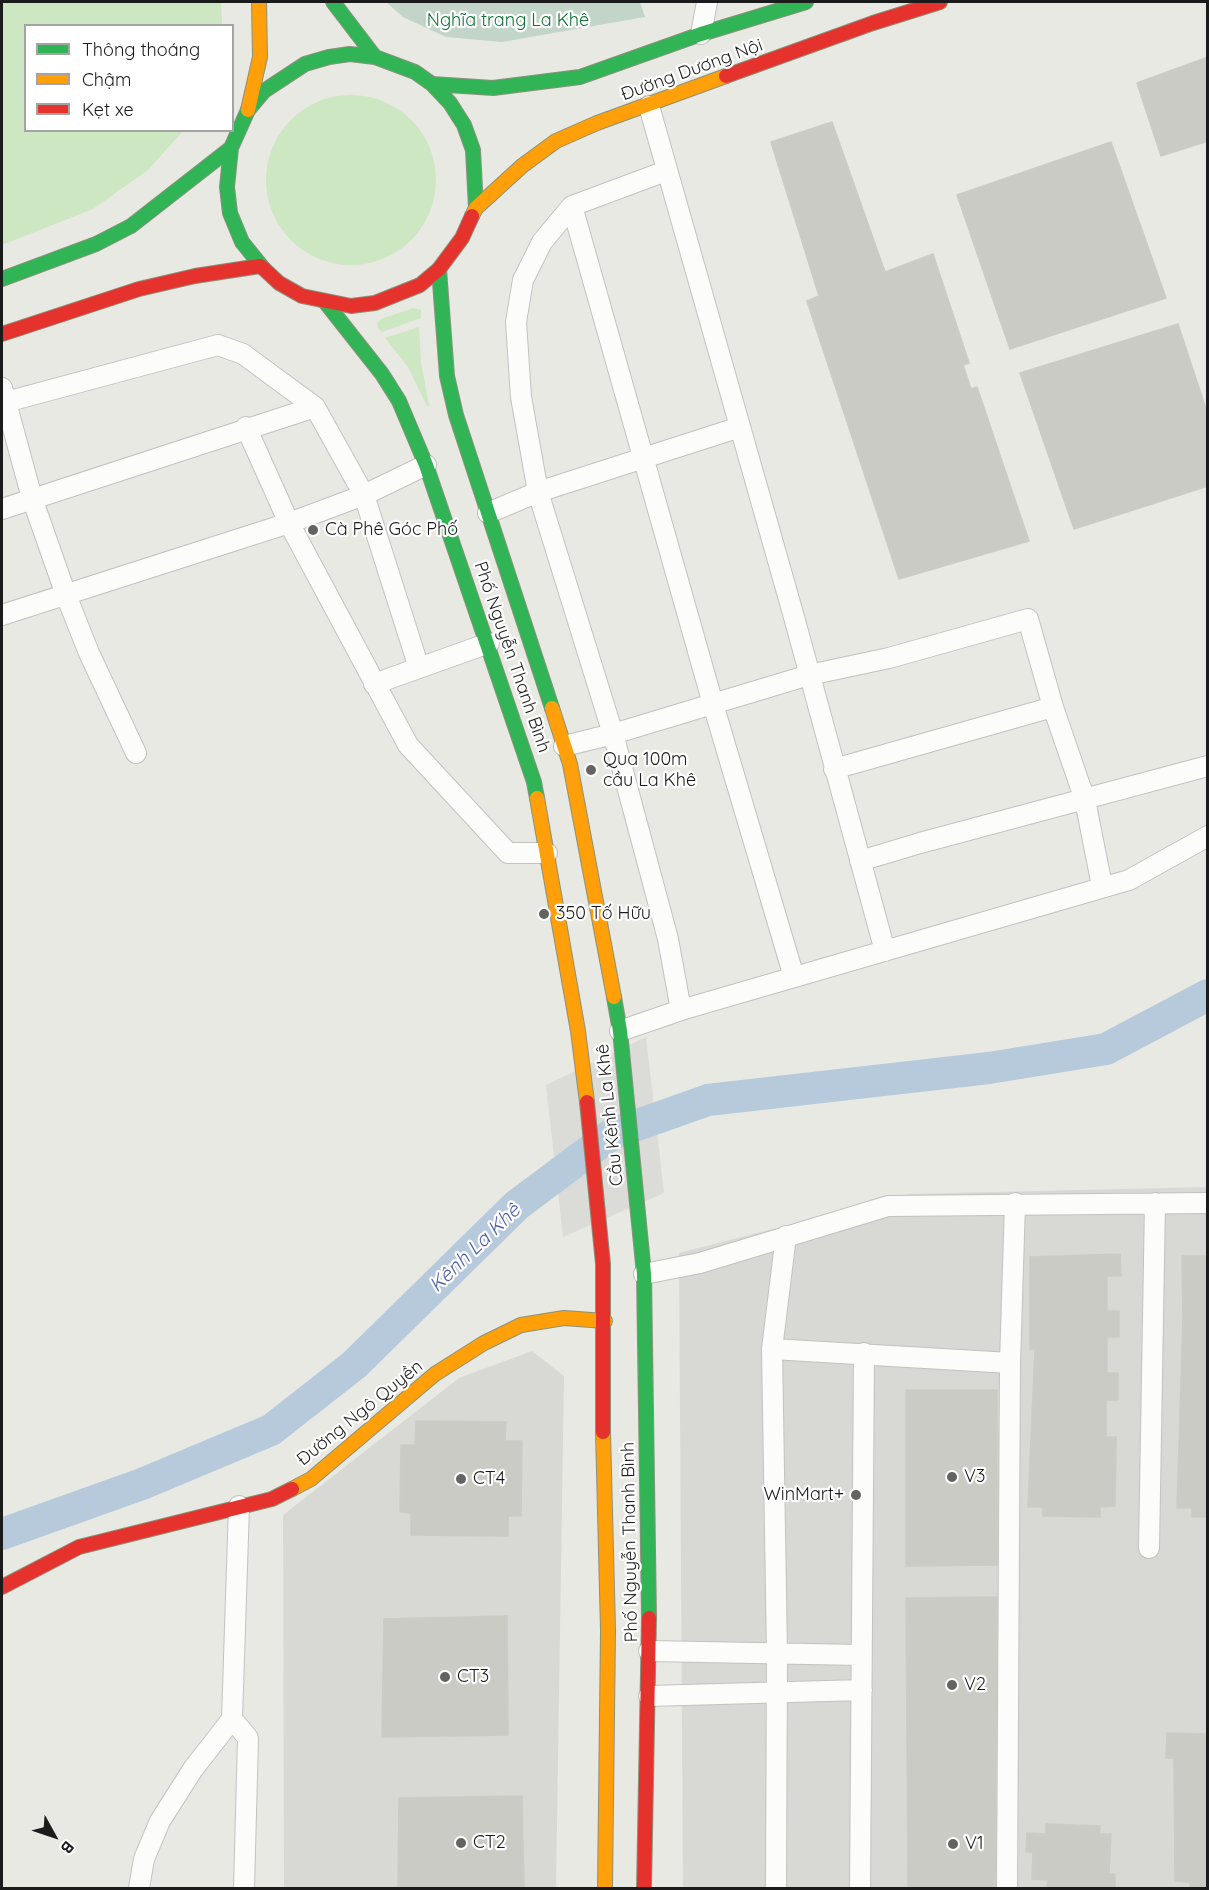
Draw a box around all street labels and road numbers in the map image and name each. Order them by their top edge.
street label: Đường Dương Nội [618,34,766,106]
street label: Phố Nguyễn Thanh Bình [469,559,555,755]
street label: Cầu Kênh La Khê [592,1043,628,1187]
street label: Đường Ngô Quyền [293,1356,427,1470]
street label: Phố Nguyễn Thanh Bình [617,1442,643,1642]

